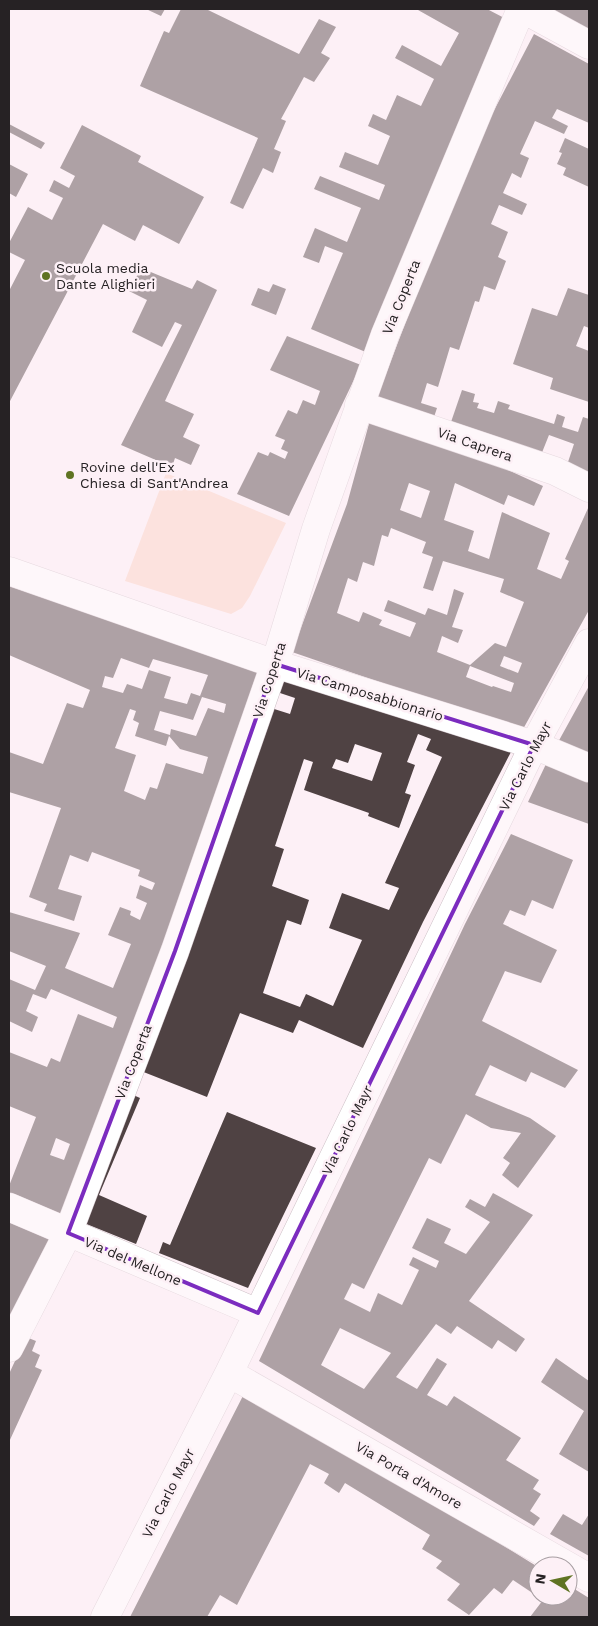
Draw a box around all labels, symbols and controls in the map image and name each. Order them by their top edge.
street label: Via Coperta [379,257,423,337]
place label: Scuola media Dante Alighieri [56,260,155,292]
marker: Scuola media Dante Alighieri [40,270,52,282]
street label: Via Caprera [435,424,515,464]
place label: Rovine dell'Ex Chiesa di Sant'Andrea [80,459,228,491]
marker: Rovine dell'Ex Chiesa di Sant'Andrea [64,469,76,481]
street label: Via Coperta [249,640,289,720]
street label: Via Camposabbionario [295,664,445,724]
street label: Via Carlo Mayr [496,718,555,813]
street label: Via Coperta [111,1022,155,1102]
street label: Via Carlo Mayr [318,1082,376,1178]
street label: Via del Mellone [82,1233,184,1289]
street label: Via Porta d'Amore [353,1438,465,1512]
street label: Via Carlo Mayr [139,1445,198,1540]
north arrow [528,1556,578,1606]
text: N [531,1573,549,1585]

